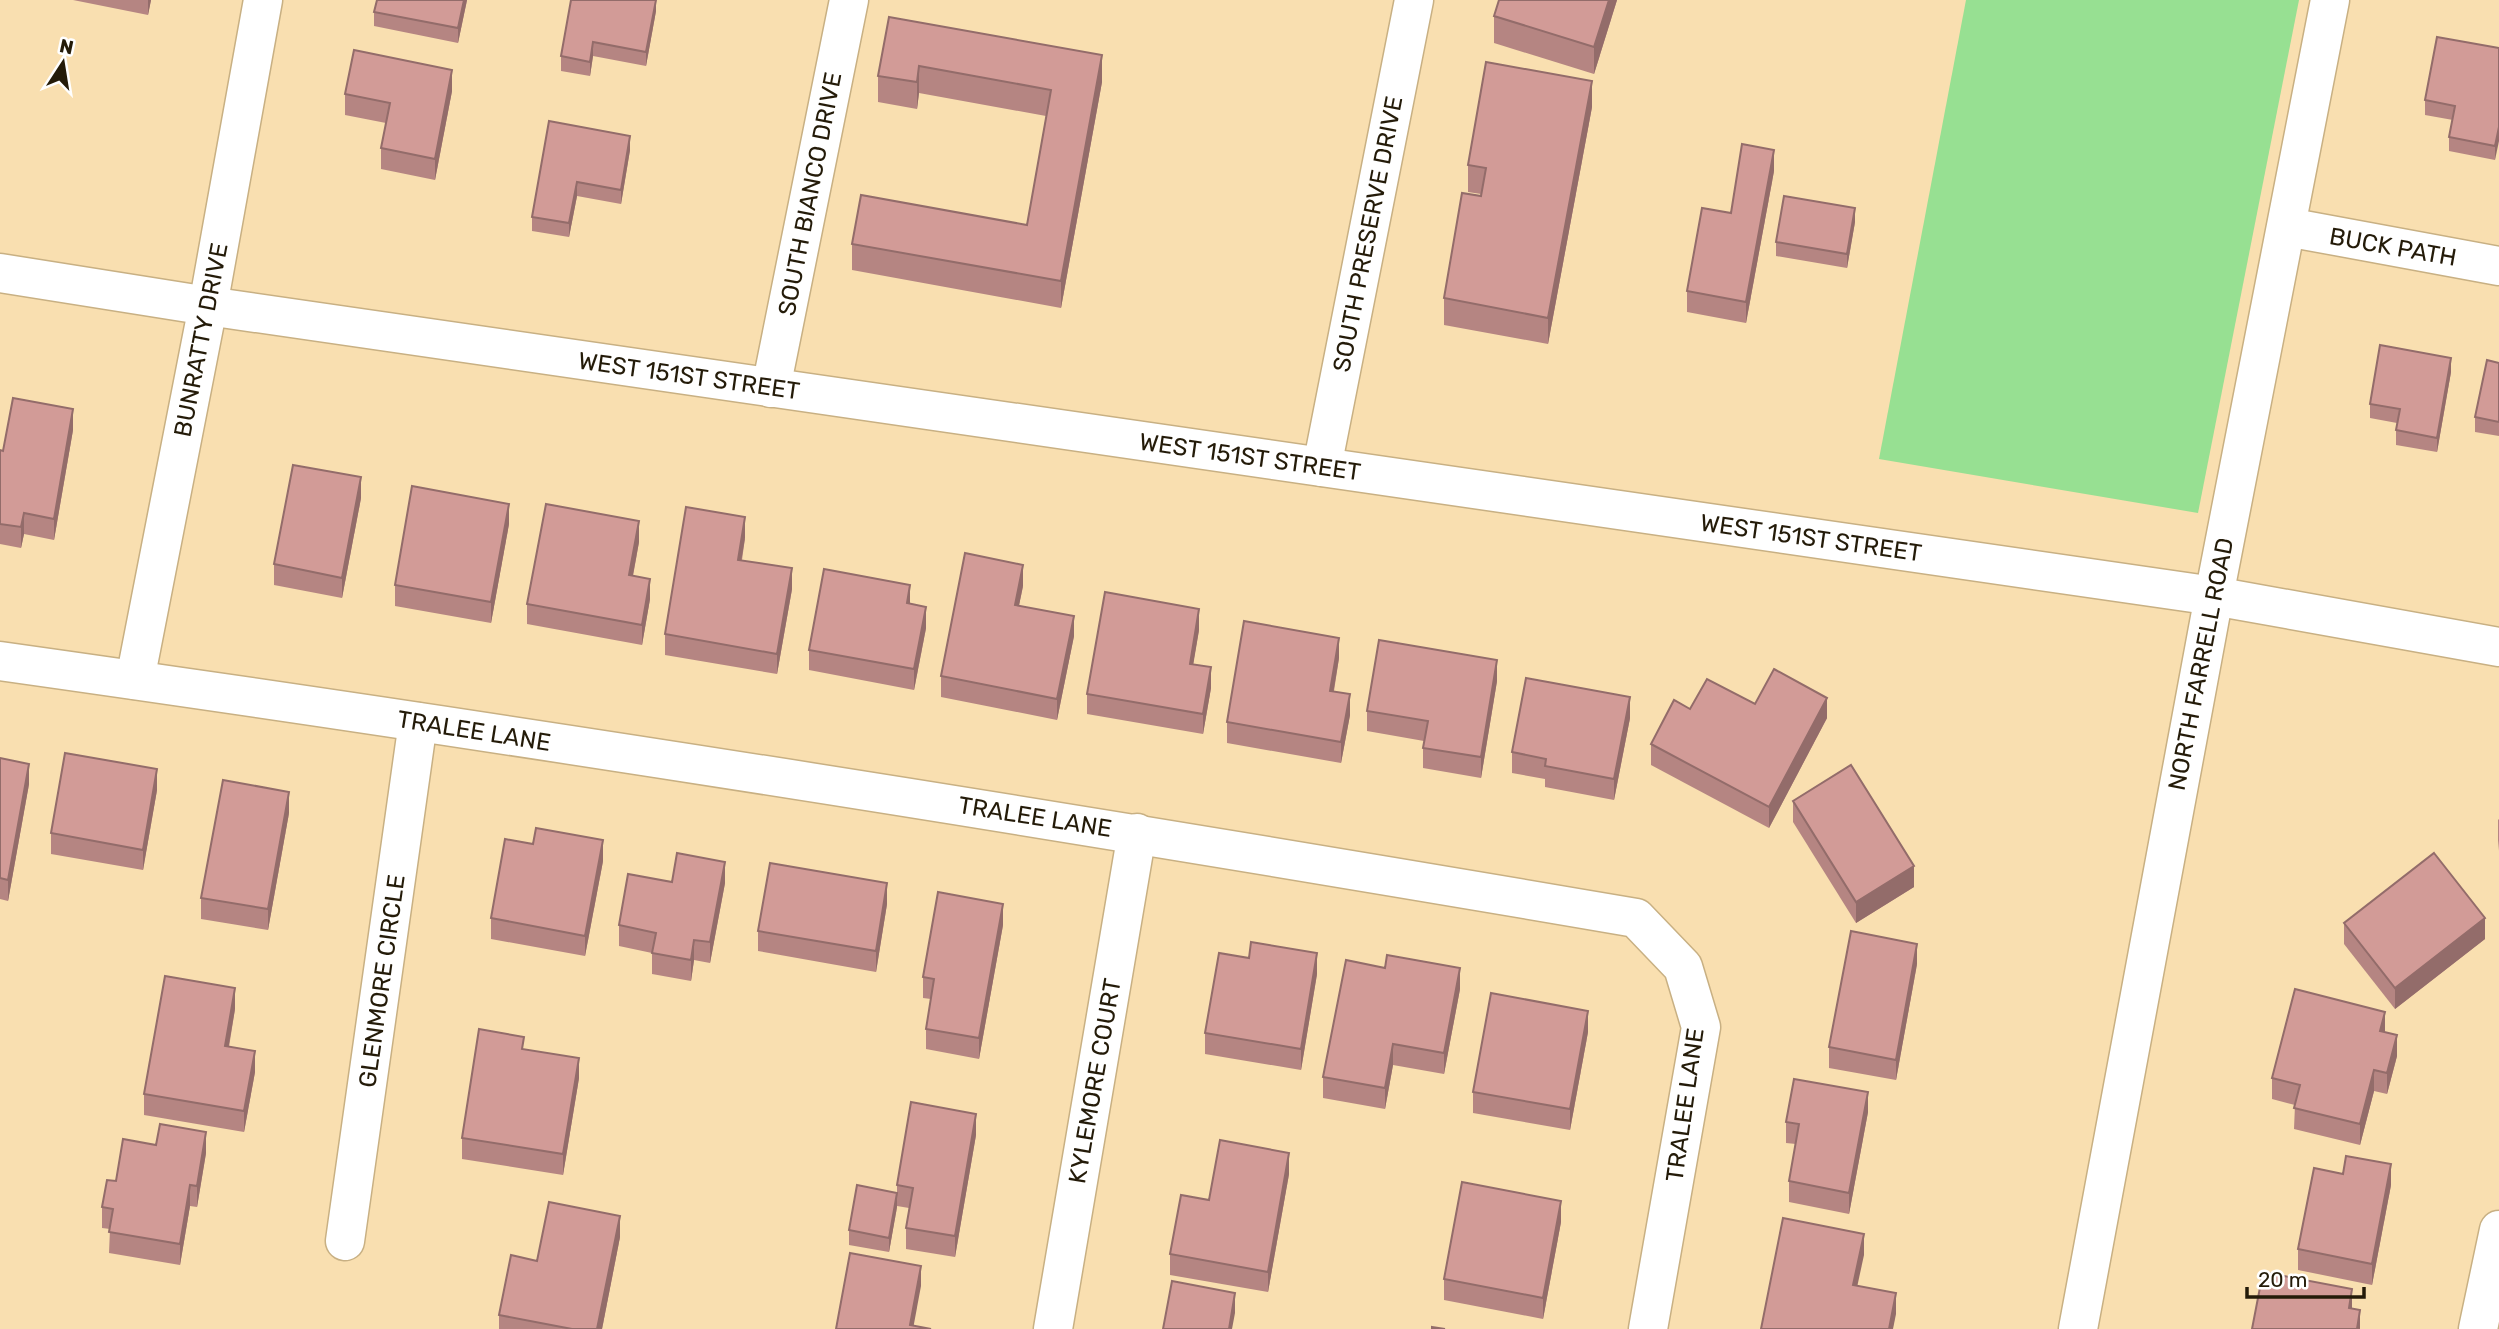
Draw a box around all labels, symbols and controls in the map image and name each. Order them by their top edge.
north arrow [28,28,98,98]
text: N [57,34,76,60]
street label: SOUTH BIANCO DRIVE [773,70,847,318]
street label: SOUTH PRESERVE DRIVE [1327,94,1409,374]
street label: BUCK PATH [2327,222,2459,272]
street label: BUNRATTY DRIVE [168,241,234,439]
street label: WEST 151ST STREET [576,347,802,405]
street label: WEST 151ST STREET [1137,428,1363,486]
street label: WEST 151ST STREET [1698,509,1924,567]
street label: NORTH FARRELL ROAD [2163,535,2239,793]
street label: TRALEE LANE [395,705,553,757]
street label: TRALEE LANE [956,791,1114,843]
street label: GLENMORE CIRCLE [353,873,411,1089]
street label: KYLEMORE COURT [1063,976,1127,1186]
street label: TRALEE LANE [1660,1026,1710,1184]
scale bar [2247,1256,2364,1300]
text: 20 m [2258,1267,2307,1292]

